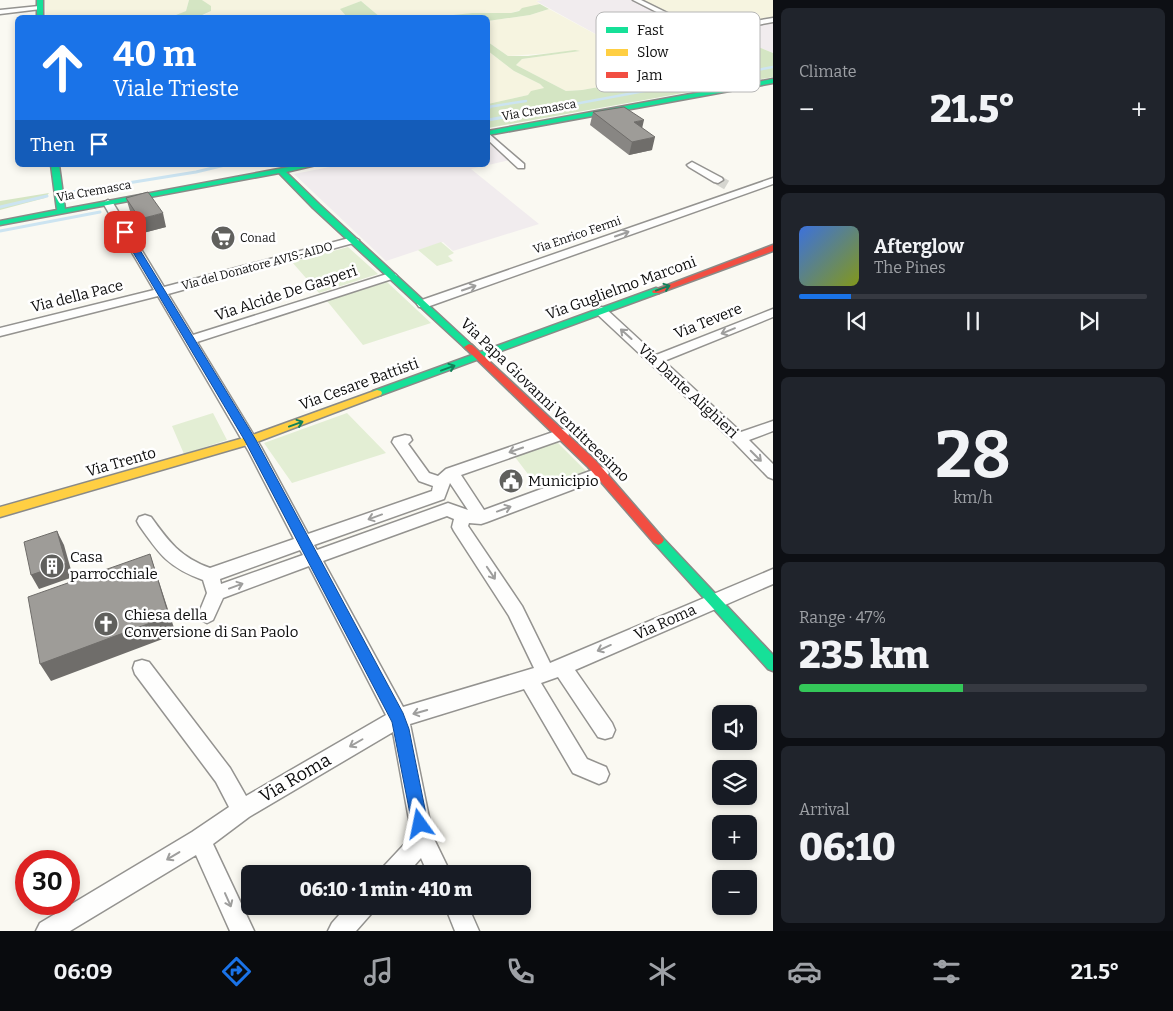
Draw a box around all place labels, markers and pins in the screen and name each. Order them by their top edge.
pin [104,211,146,253]
supermarket icon: Conad [210,225,236,251]
place label: Conad [240,231,276,245]
public building icon: Municipio [498,468,524,494]
place label: Municipio [528,472,599,490]
place label: Casa parrocchiale [70,548,158,583]
building icon: Casa parrocchiale [39,553,65,579]
place label: Chiesa della Conversione di San Paolo [124,606,298,641]
church icon: Chiesa della Conversione di San Paolo [93,611,119,637]

